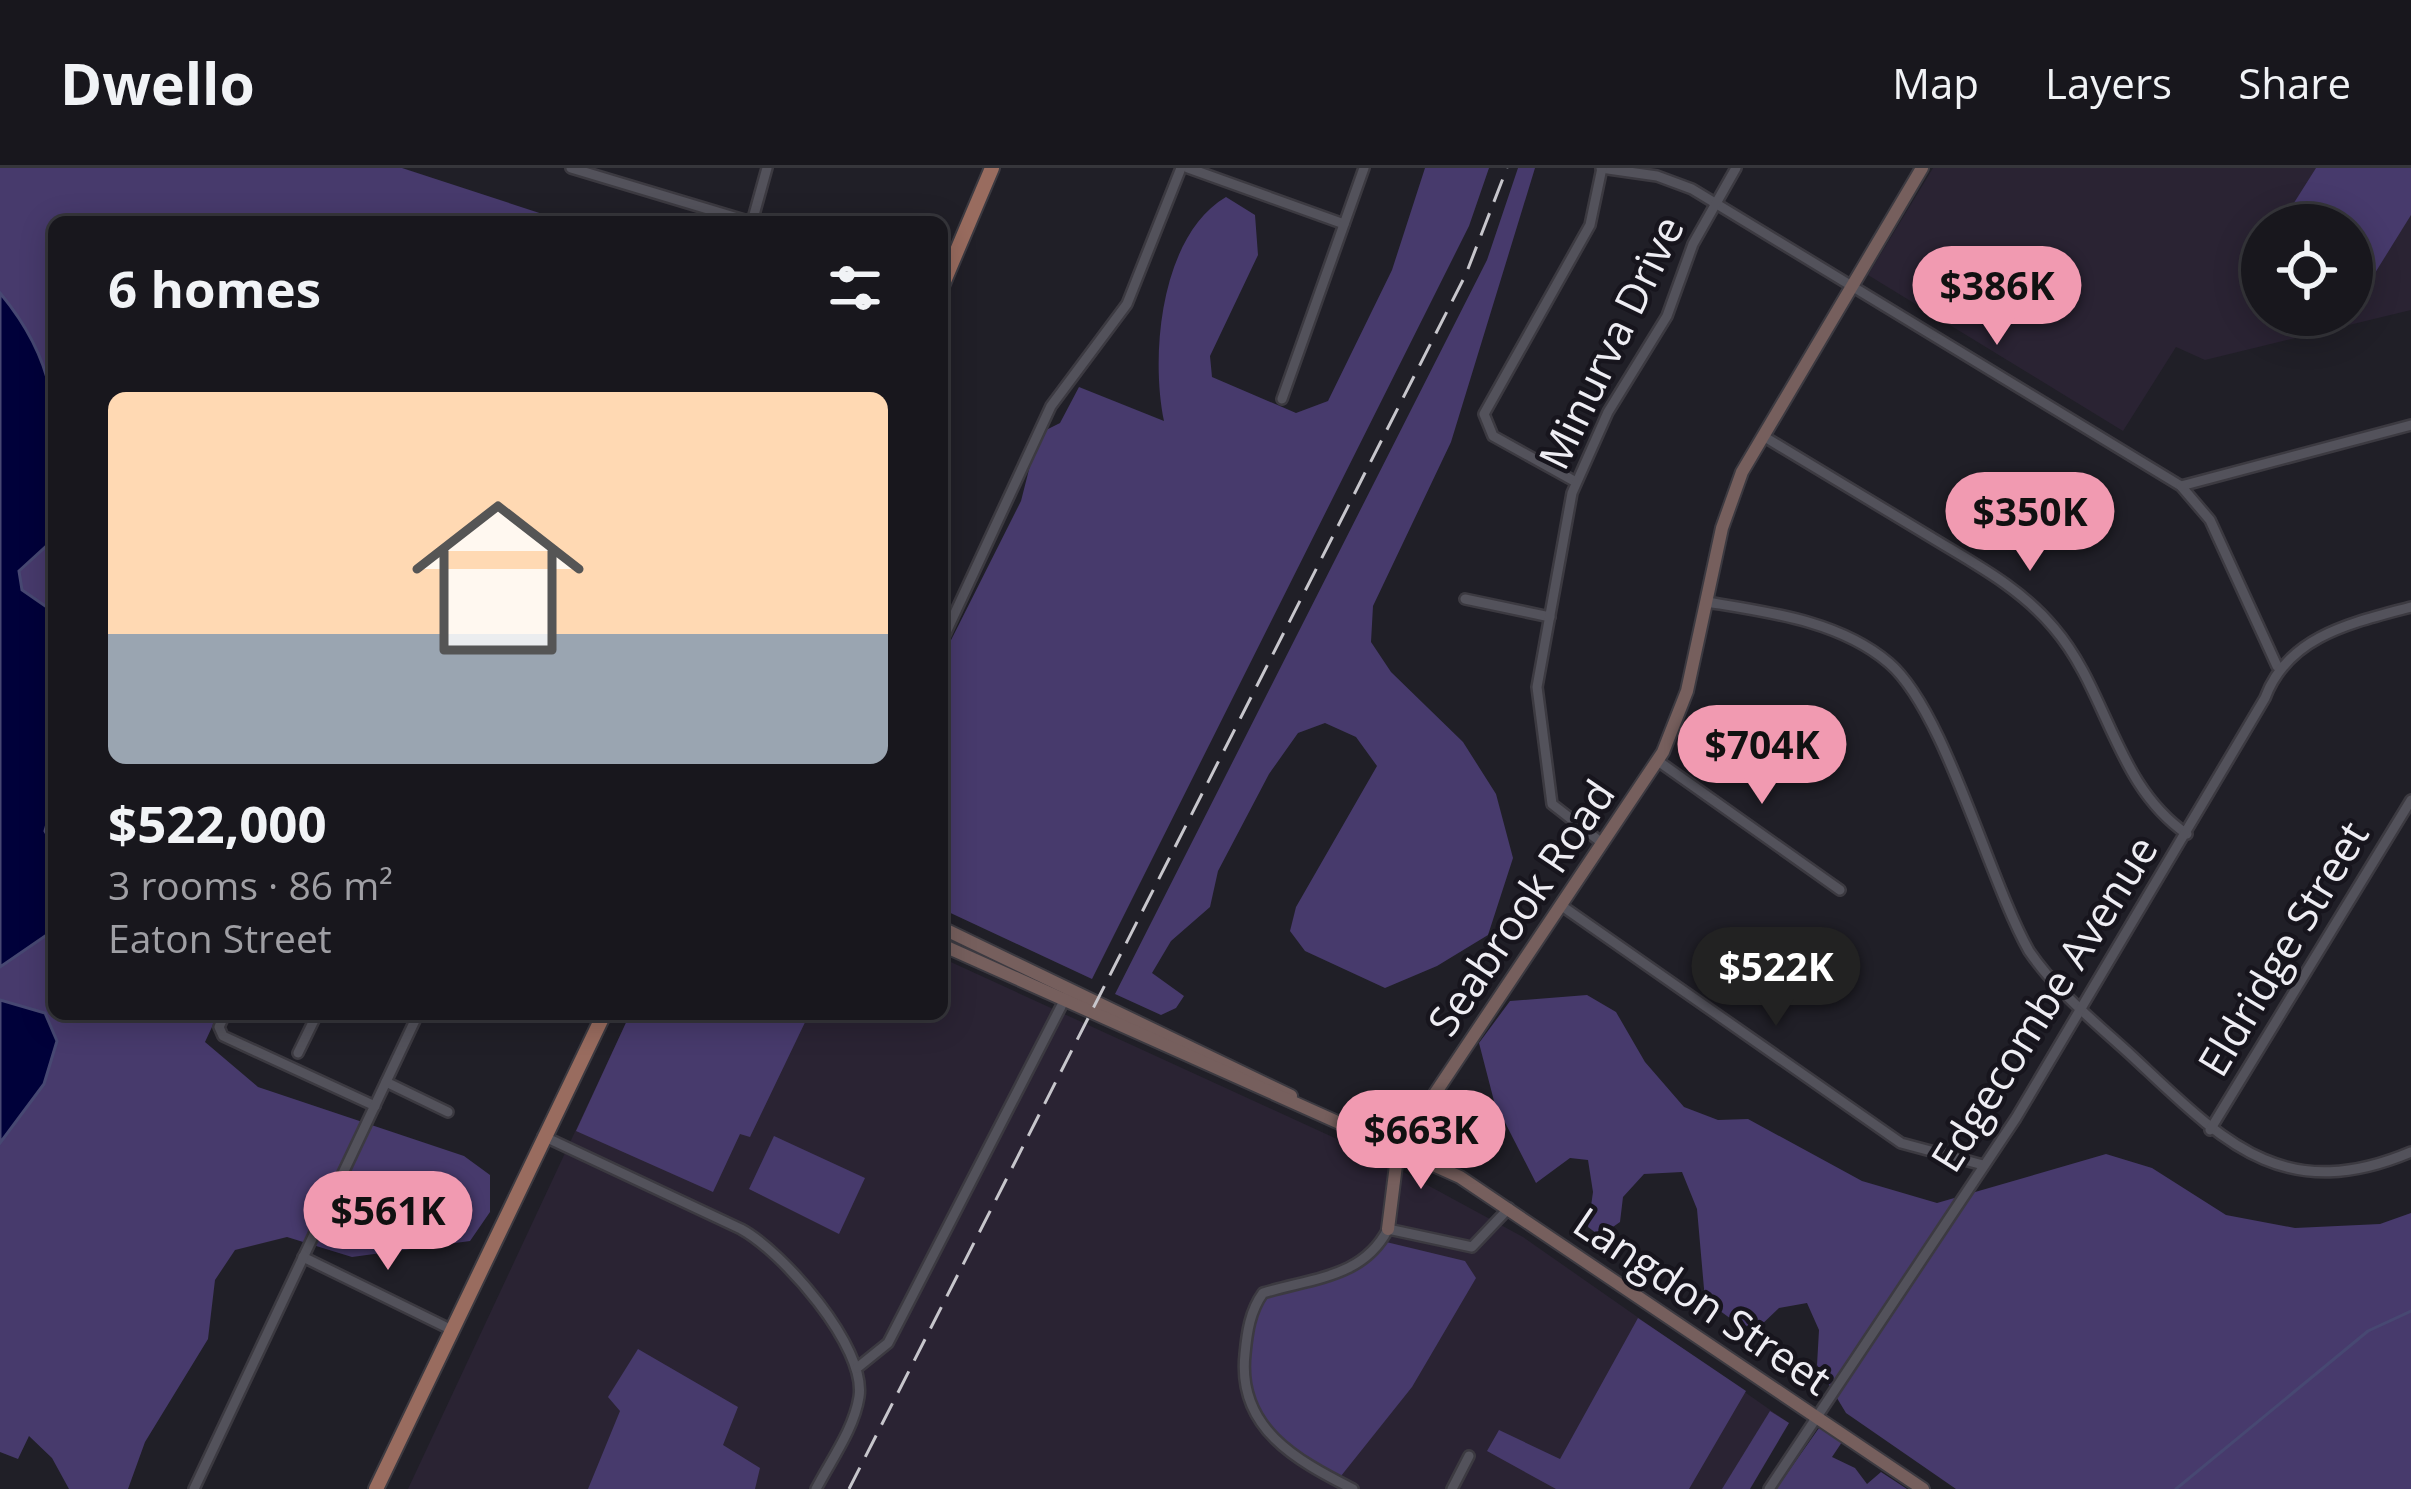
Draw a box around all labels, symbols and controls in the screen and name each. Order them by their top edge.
text: Dwello [60,44,255,122]
text: Map [1892,54,1979,111]
text: Layers [2045,54,2172,111]
text: Share [2238,54,2351,111]
map controls [2241,204,2373,336]
button: locate [2241,204,2373,336]
street label: Minurva Drive [1524,206,1696,478]
pin: $386K [1913,246,2081,348]
text: 6 homes [108,253,321,323]
icon: filters [822,255,888,321]
text: $386K [1939,258,2055,311]
icon: home [390,470,606,686]
pin: $350K [1946,472,2114,574]
text: $350K [1972,484,2088,537]
pin: $704K [1678,705,1846,807]
text: $704K [1704,717,1820,770]
street label: Seabrook Road [1413,768,1627,1046]
text: $522,000 [108,788,327,858]
street label: Eldridge Street [2183,810,2381,1086]
street label: Edgecombe Avenue [1917,824,2169,1182]
text: 3 rooms · 86 m² [108,858,393,911]
text: Eaton Street [108,911,332,964]
pin: $522K [1692,927,1860,1029]
text: $522K [1718,939,1834,992]
pin: $663K [1337,1090,1505,1192]
text: $663K [1363,1102,1479,1155]
pin: $561K [304,1171,472,1273]
text: $561K [330,1183,446,1236]
street label: Langdon Street [1563,1193,1843,1407]

